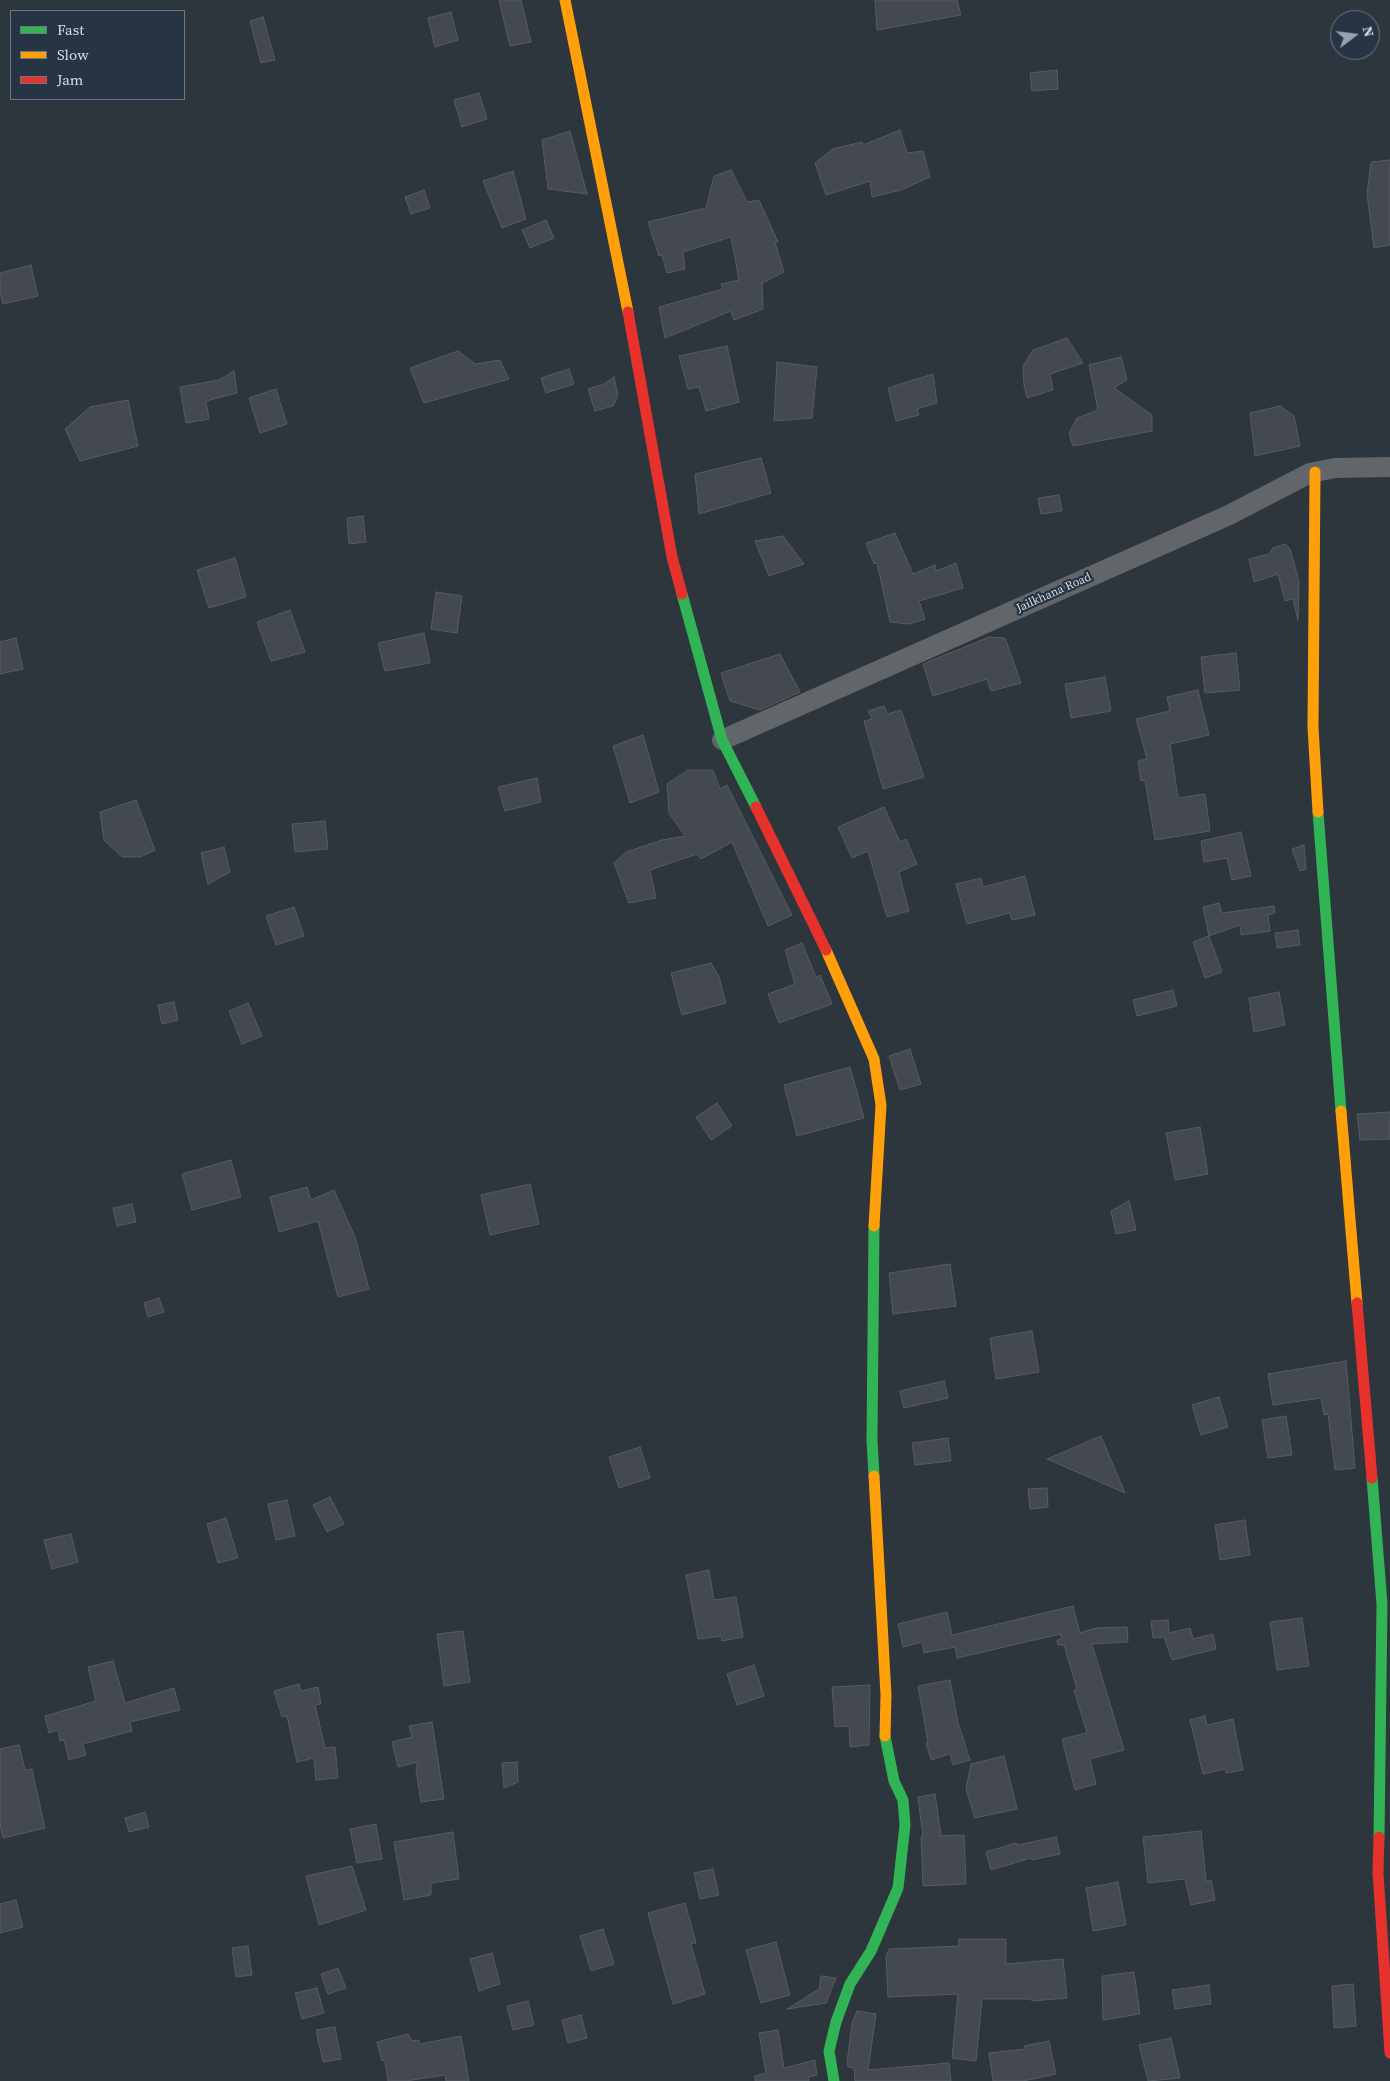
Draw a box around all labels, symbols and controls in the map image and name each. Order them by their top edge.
legend [10,10,185,100]
north arrow [1330,10,1380,60]
text: Fast [57,19,84,40]
text: N [1358,24,1380,39]
text: Slow [57,44,89,65]
text: Jam [57,69,83,90]
street label: Jailkhana Road [1014,570,1094,616]

